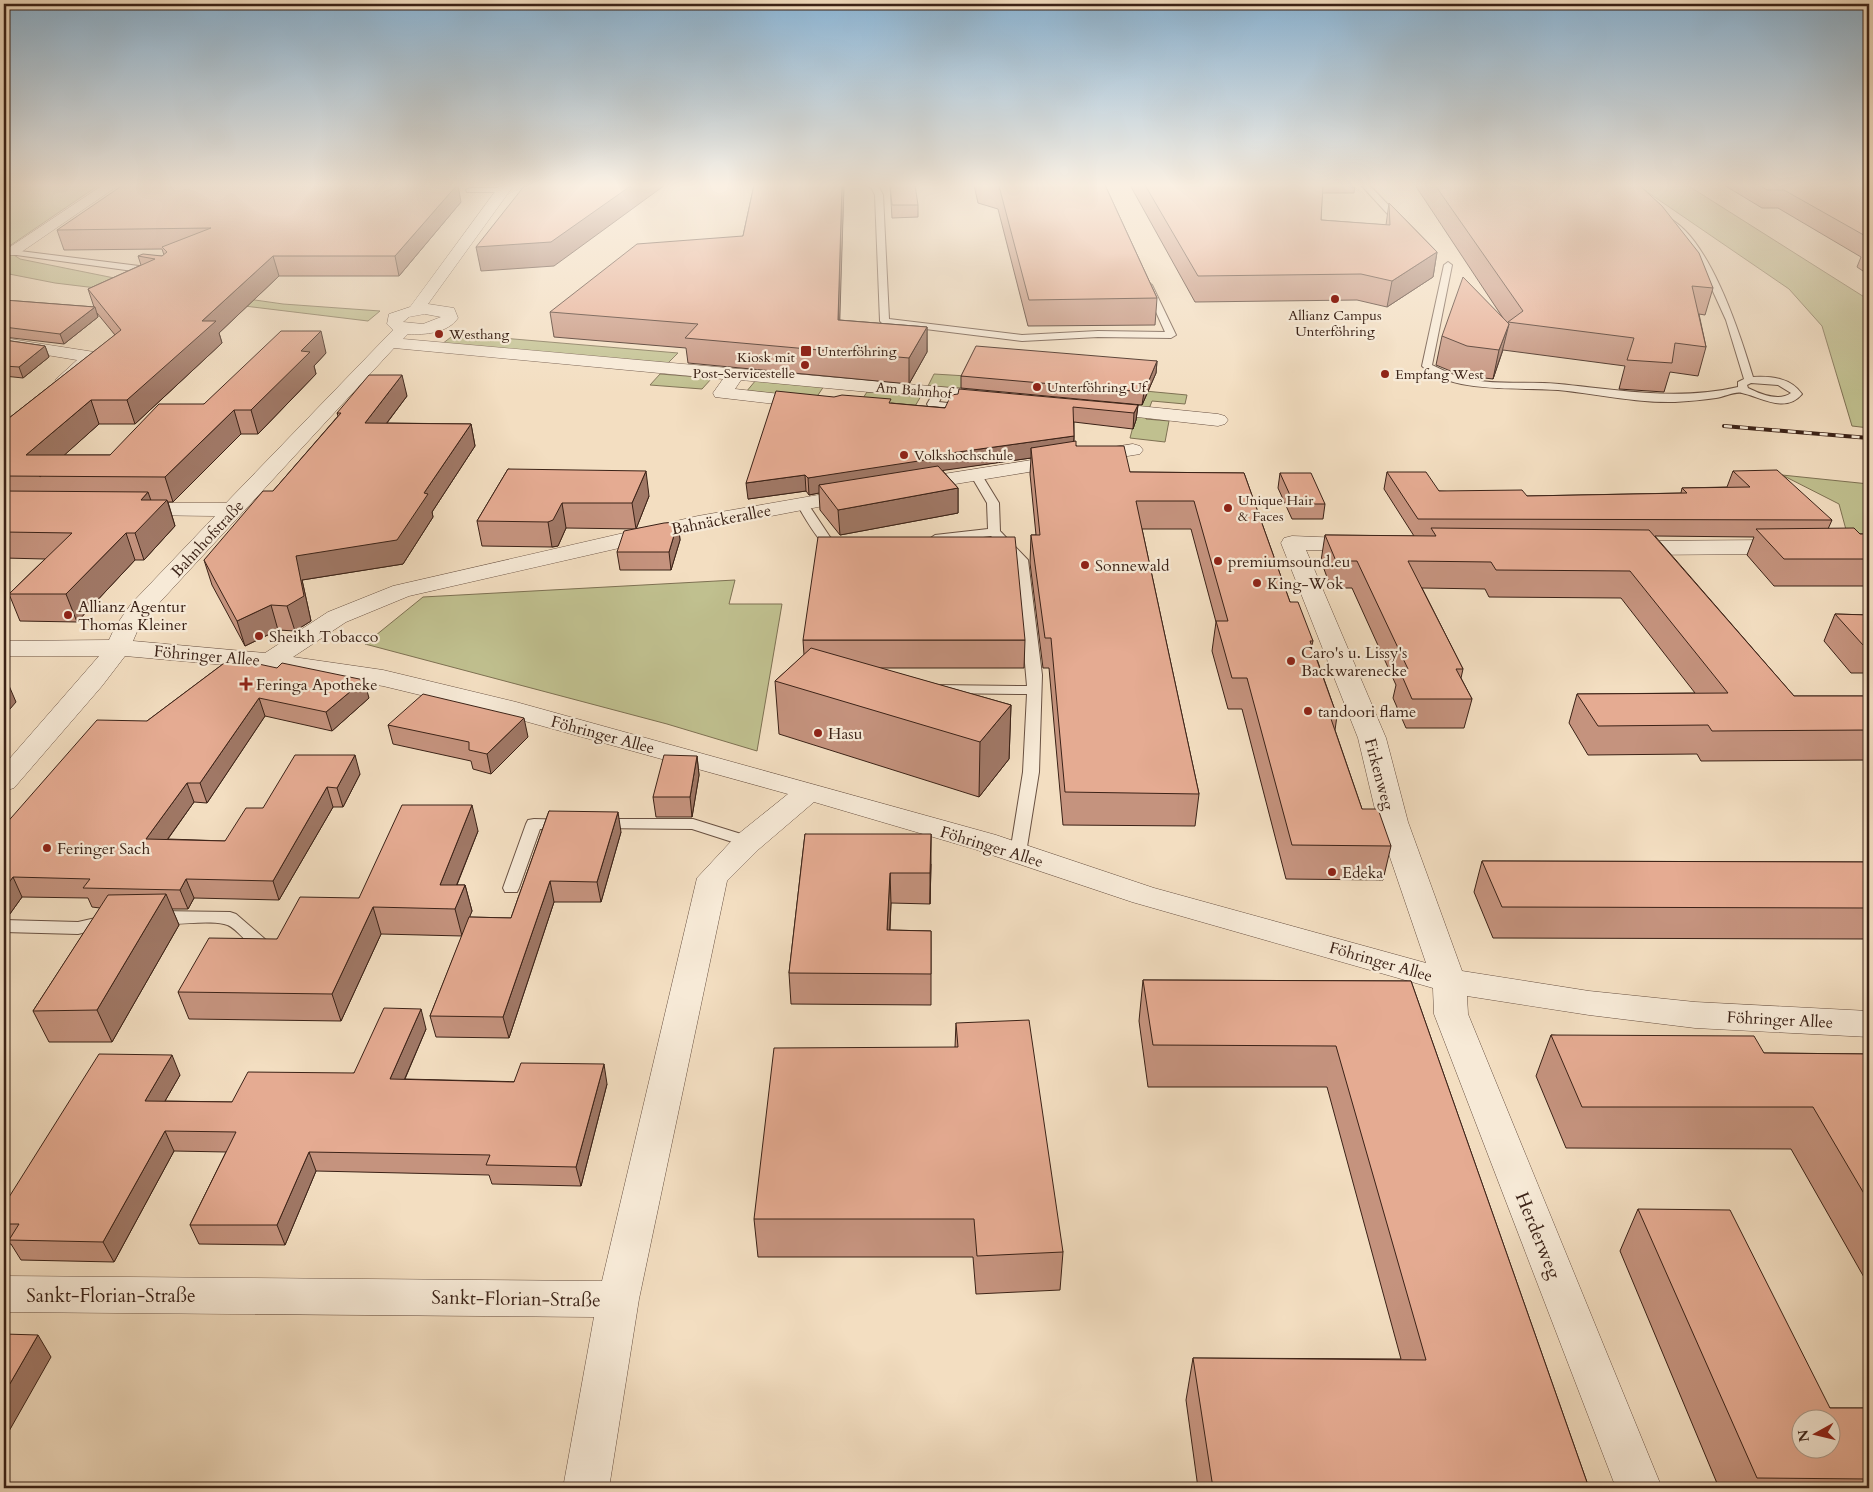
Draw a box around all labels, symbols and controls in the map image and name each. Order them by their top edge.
marker: Allianz Campus Unterföhring [1329,293,1341,305]
place label: Allianz Campus Unterföhring [1288,306,1382,341]
place label: Westhang [448,325,510,344]
marker: Westhang [433,328,445,340]
place label: Unterföhring [817,342,897,361]
marker: Unterföhring [799,344,813,358]
place label: Kiosk mit Post-Servicestelle [693,348,796,383]
marker: Kiosk mit Post-Servicestelle [799,359,811,371]
place label: Empfang West [1395,365,1484,384]
marker: Empfang West [1379,368,1391,380]
street label: Am Bahnhof [875,378,955,404]
place label: Unterföhring Uf [1047,378,1149,397]
marker: Unterföhring Uf [1031,381,1043,393]
place label: Volkshochschule [914,446,1013,465]
marker: Volkshochschule [898,449,910,461]
place label: Unique Hair & Faces [1238,491,1314,526]
street label: Bahnhofstraße [166,495,249,582]
street label: Bahnäckerallee [669,500,773,540]
marker: Unique Hair & Faces [1222,502,1234,514]
place label: premiumsound.eu [1228,551,1351,573]
place label: Sonnewald [1095,555,1170,577]
marker: premiumsound.eu [1212,555,1224,567]
marker: Sonnewald [1079,559,1091,571]
place label: King-Wok [1267,573,1344,595]
marker: King-Wok [1251,577,1263,589]
place label: Allianz Agentur Thomas Kleiner [78,596,187,636]
marker: Allianz Agentur Thomas Kleiner [62,609,74,621]
place label: Sheikh Tobacco [269,626,379,648]
marker: Sheikh Tobacco [253,630,265,642]
street label: Föhringer Allee [153,640,261,672]
place label: Caro's u. Lissy's Backwarenecke [1301,642,1407,682]
marker: Caro's u. Lissy's Backwarenecke [1285,655,1297,667]
place label: Feringa Apotheke [256,674,377,696]
marker: Feringa Apotheke [240,678,252,690]
place label: tandoori flame [1318,701,1416,723]
marker: tandoori flame [1302,705,1314,717]
street label: Föhringer Allee [549,711,657,759]
place label: Hasu [828,723,863,745]
marker: Hasu [812,727,824,739]
street label: Firkenweg [1359,736,1399,813]
street label: Föhringer Allee [938,821,1046,873]
place label: Feringer Sach [57,838,150,860]
marker: Feringer Sach [41,842,53,854]
place label: Edeka [1342,862,1383,884]
marker: Edeka [1326,866,1338,878]
street label: Föhringer Allee [1327,937,1435,987]
street label: Föhringer Allee [1726,1006,1834,1034]
street label: Herderweg [1509,1188,1567,1283]
street label: Sankt-Florian-Straße [26,1283,196,1309]
street label: Sankt-Florian-Straße [431,1285,601,1313]
north arrow [1790,1410,1840,1460]
text: N [1793,1428,1814,1443]

